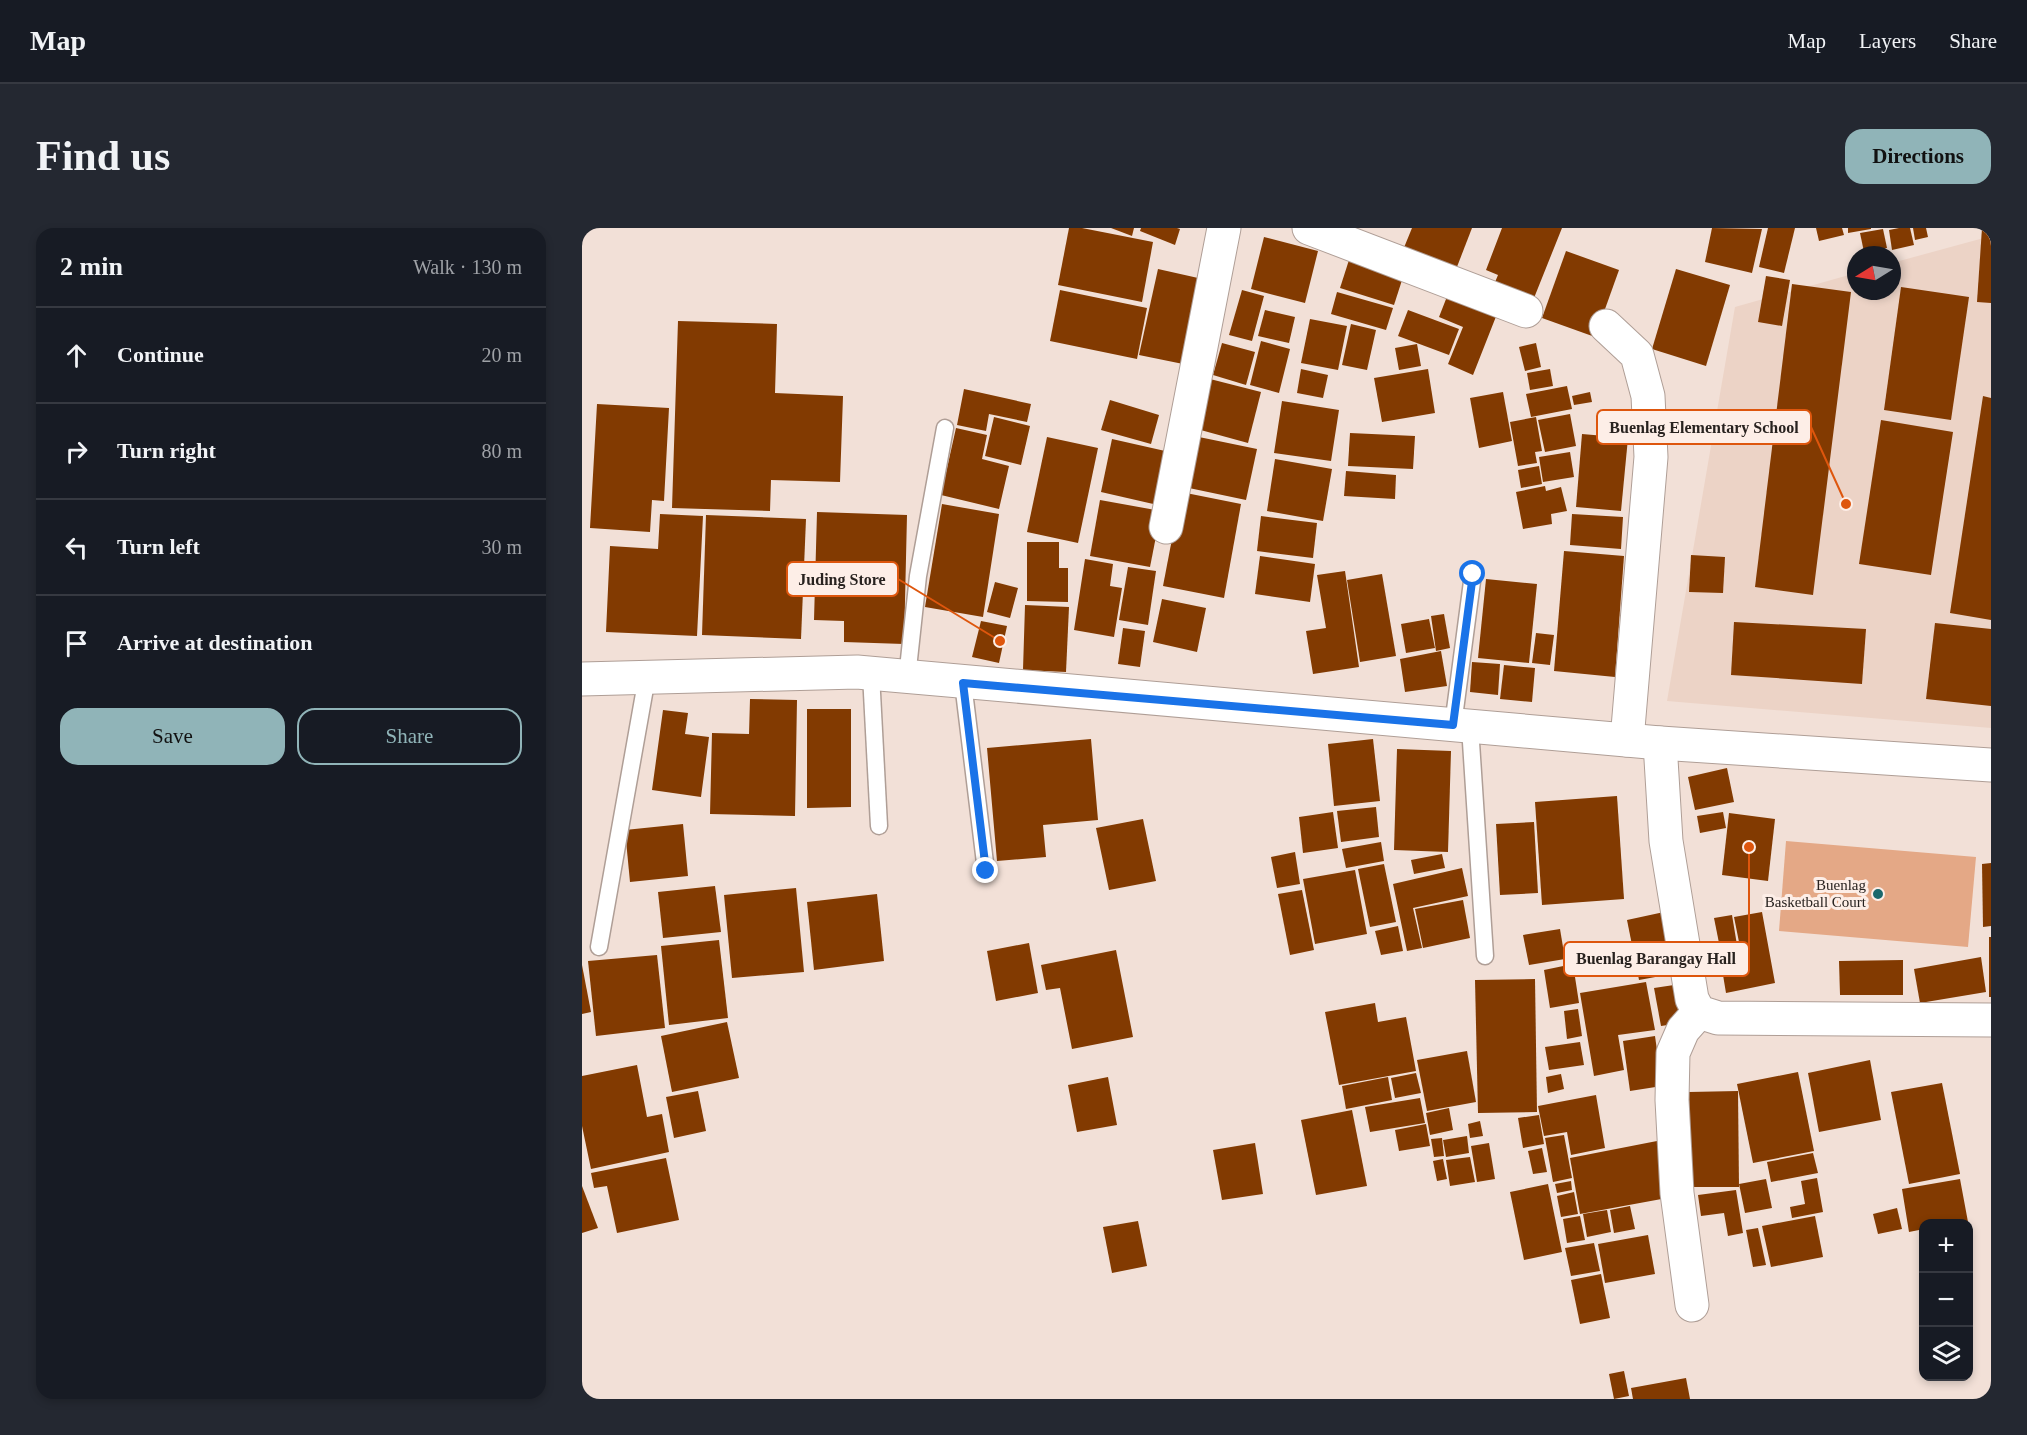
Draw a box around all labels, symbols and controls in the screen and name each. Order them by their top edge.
text: Map [30,25,86,56]
text: Map [1788,29,1826,53]
text: Layers [1859,29,1916,53]
text: Share [1949,29,1997,53]
button: Directions [1845,129,1991,184]
text: Find us [36,133,170,179]
north arrow [1847,246,1901,300]
text: 2 min [60,252,123,281]
text: Walk · 130 m [413,256,522,278]
icon: ahead [60,339,93,372]
text: Continue [117,342,204,367]
text: 20 m [481,344,522,366]
callout: Buenlag Elementary School [1597,410,1811,444]
text: Buenlag Elementary School [1609,419,1799,437]
icon: right [60,435,93,468]
text: Turn right [117,438,216,463]
text: 80 m [481,440,522,462]
icon: left [60,531,93,564]
text: Turn left [117,534,200,559]
text: 30 m [481,536,522,558]
route start [1459,560,1485,586]
callout: Juding Store [787,562,898,596]
text: Juding Store [798,571,886,589]
icon: arrive [60,627,93,660]
text: Arrive at destination [117,630,313,655]
button: Save [60,708,285,765]
button: Share [297,708,522,765]
route end [972,857,998,883]
place label: Buenlag Basketball Court [1765,877,1867,910]
marker: Buenlag Basketball Court [1871,887,1885,901]
callout: Buenlag Barangay Hall [1564,942,1749,976]
text: Buenlag Barangay Hall [1576,950,1737,968]
map controls [1919,1219,1973,1381]
button: + [1919,1219,1973,1273]
button: − [1919,1273,1973,1327]
button: layers [1919,1327,1973,1381]

